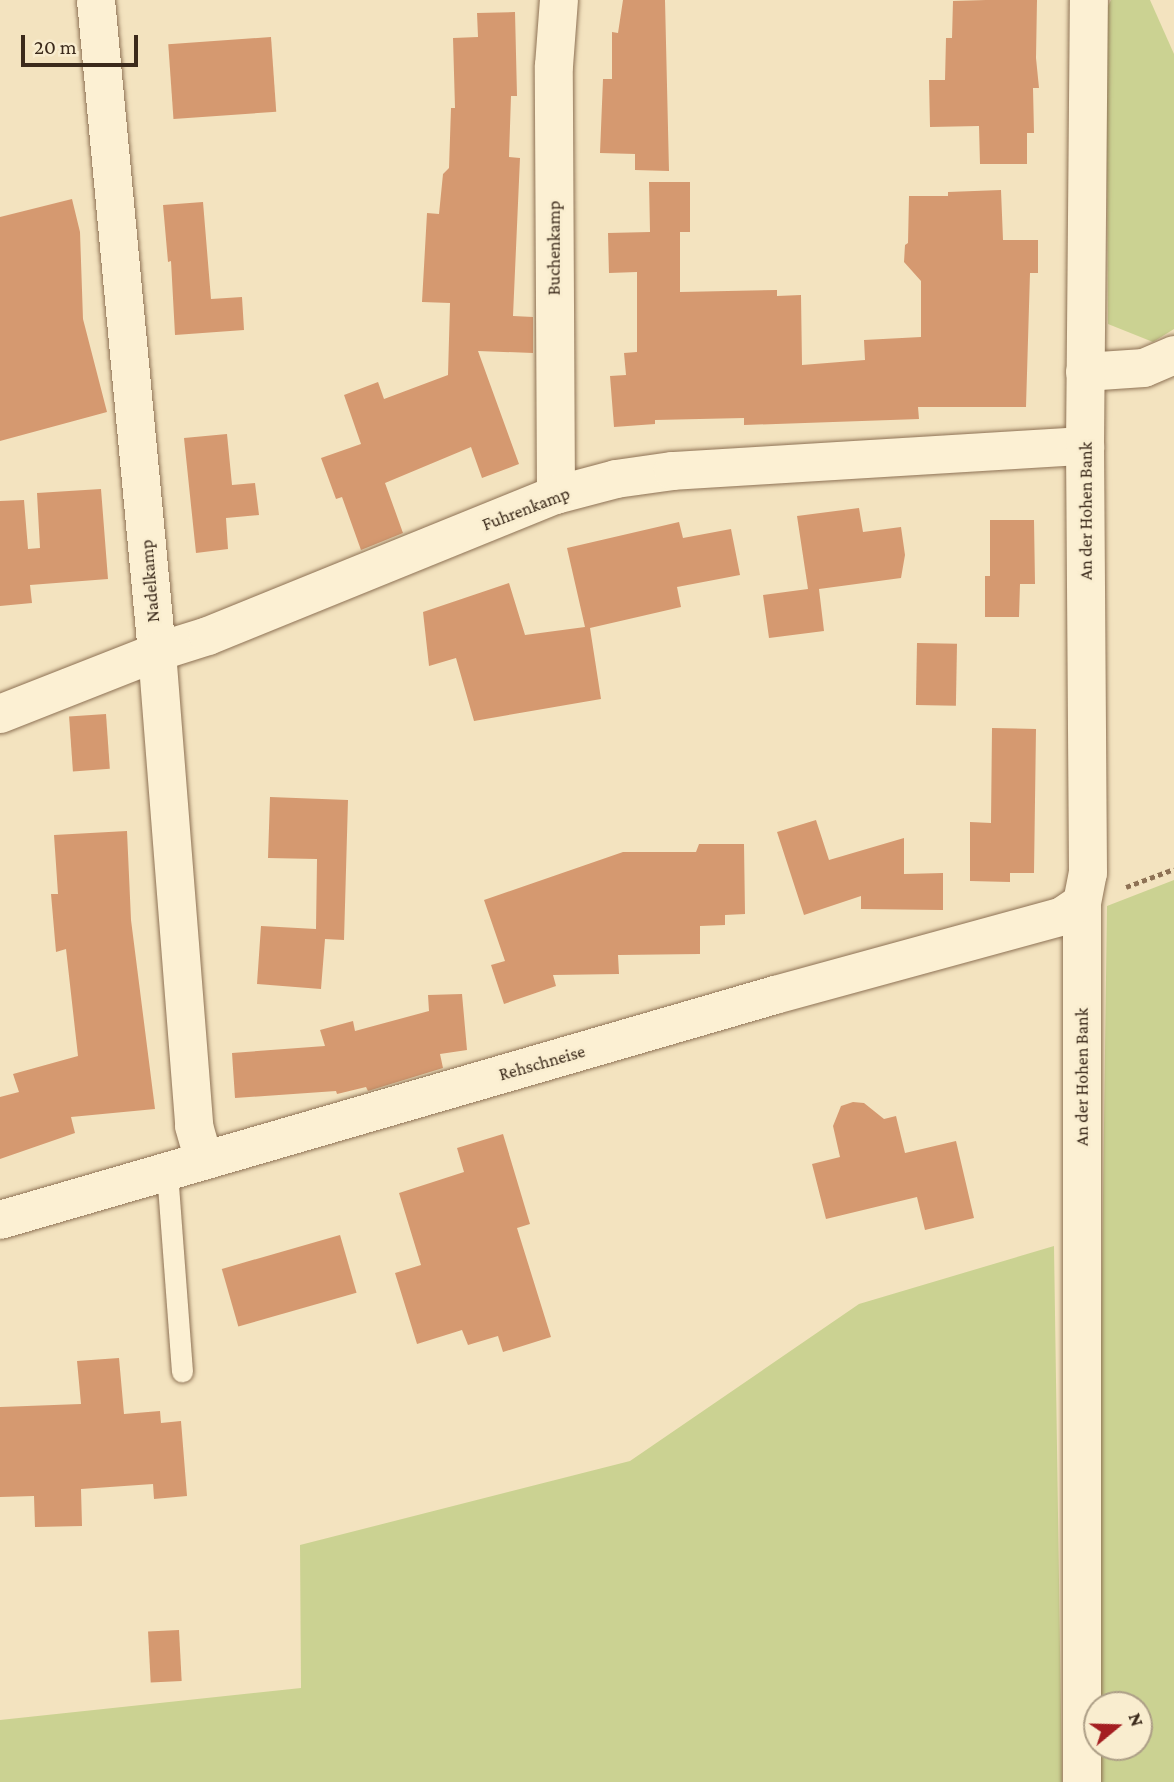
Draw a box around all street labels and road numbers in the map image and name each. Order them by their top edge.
street label: Buchenkamp [543,201,565,295]
street label: An der Hohen Bank [1075,442,1097,580]
street label: Fuhrenkamp [479,482,573,536]
street label: Nadelkamp [136,539,164,623]
street label: An der Hohen Bank [1071,1008,1093,1146]
street label: Rehschneise [496,1040,588,1086]

